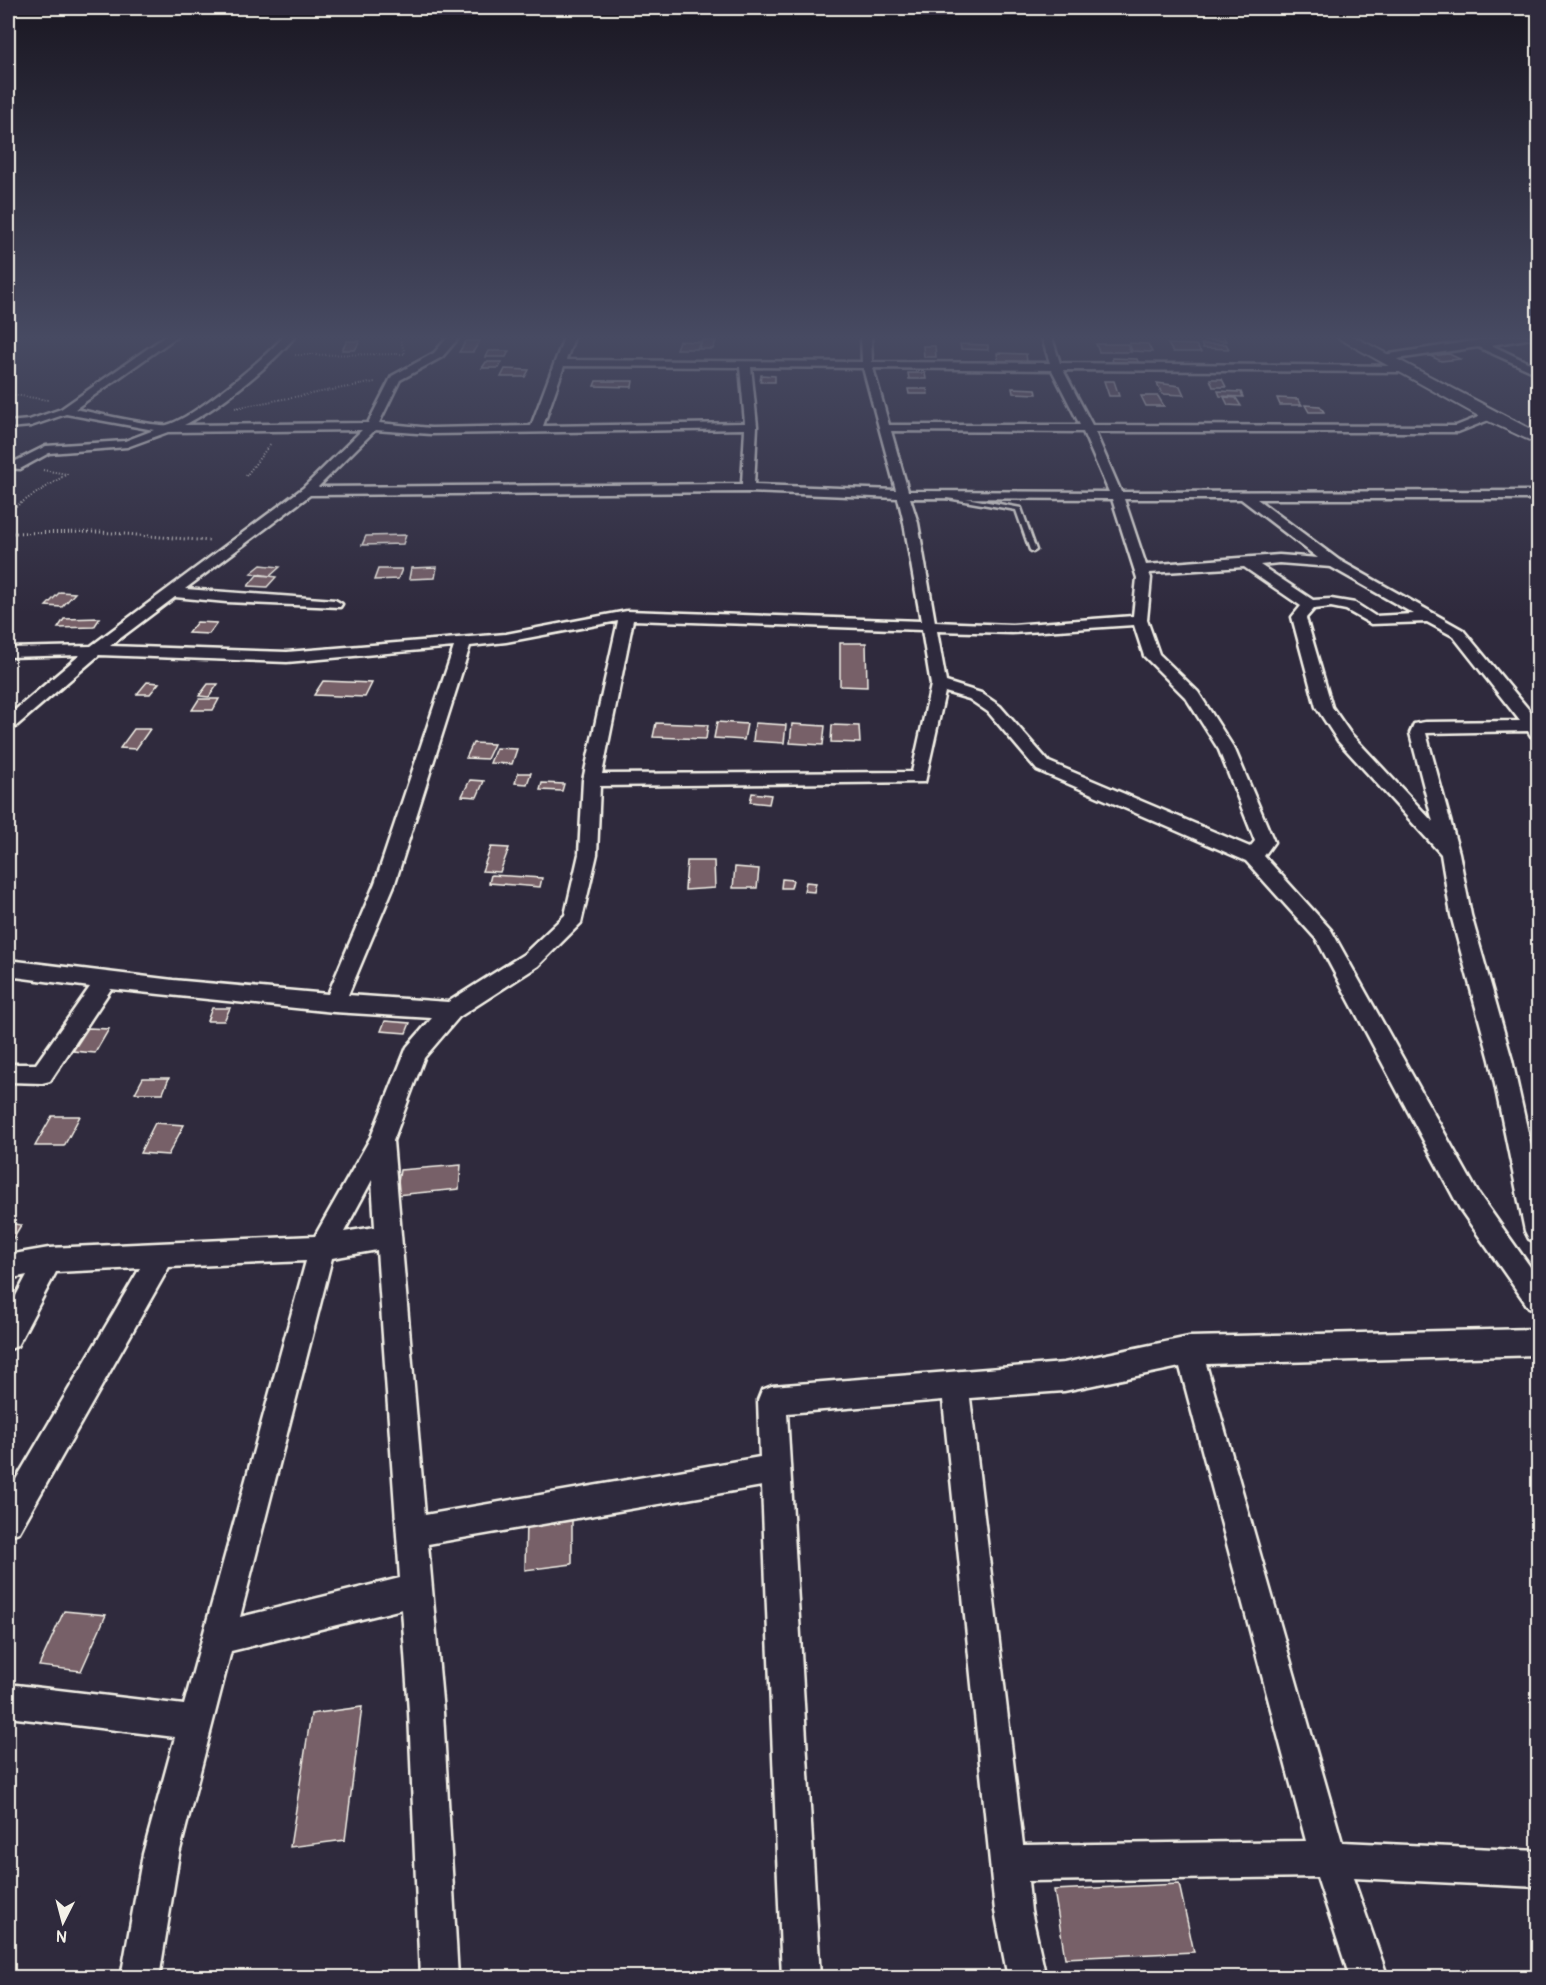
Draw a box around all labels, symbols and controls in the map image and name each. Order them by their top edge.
north arrow [33,1892,93,1952]
text: N [55,1925,68,1946]

